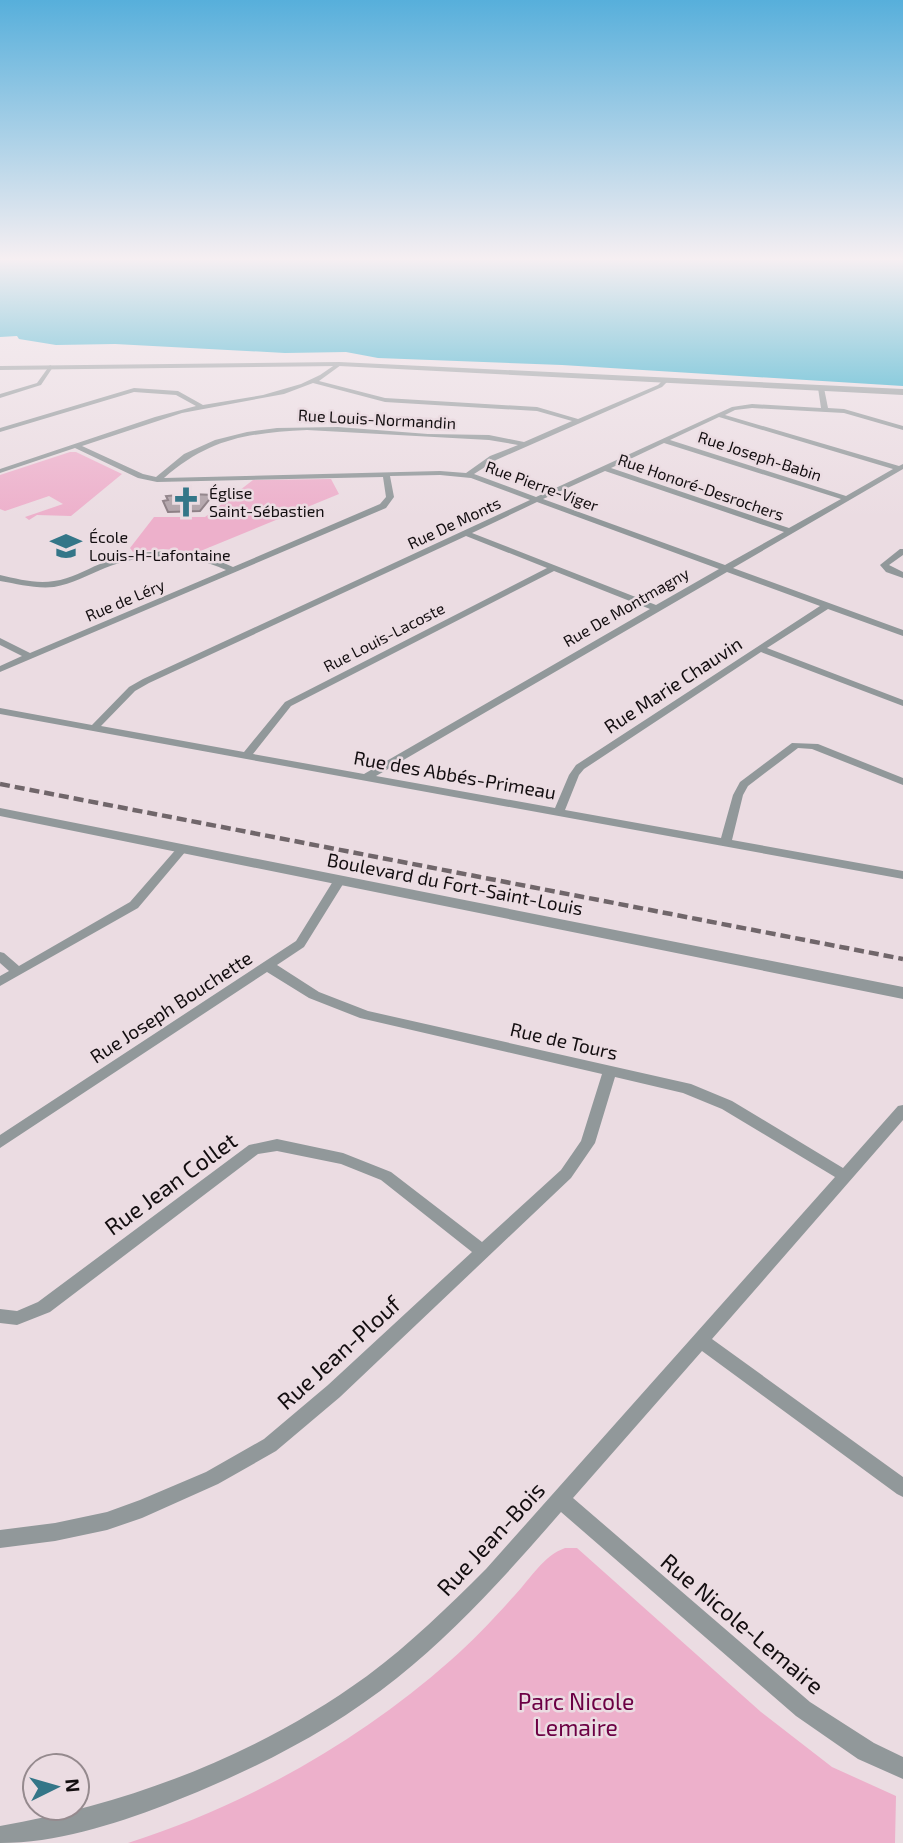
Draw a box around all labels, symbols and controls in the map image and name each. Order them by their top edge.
street label: Rue Louis-Normandin [298,405,457,432]
street label: Rue Joseph-Babin [696,427,824,484]
street label: Rue Honoré-Desrochers [616,449,787,524]
street label: Rue Pierre-Viger [483,456,602,515]
place label: Église Saint-Sébastien [209,483,325,520]
church icon: Église Saint-Sébastien [169,485,203,519]
street label: Rue De Monts [404,493,503,552]
place label: École Louis-H-Lafontaine [89,527,231,564]
school or university icon: École Louis-H-Lafontaine [49,529,83,563]
street label: Rue De Montmagny [560,563,692,650]
street label: Rue de Léry [82,574,168,625]
street label: Rue Louis-Lacoste [320,598,448,675]
street label: Rue Marie Chauvin [599,631,746,738]
street label: Rue des Abbés-Primeau [352,745,558,804]
street label: Boulevard du Fort-Saint-Louis [325,847,585,920]
street label: Rue Joseph Bouchette [85,946,256,1068]
street label: Rue de Tours [508,1017,620,1064]
street label: Rue Jean Collet [99,1126,242,1241]
street label: Rue Jean-Plouf [271,1289,407,1415]
street label: Rue Jean-Bois [430,1476,550,1601]
street label: Rue Nicole-Lemaire [655,1547,830,1700]
park label: Parc Nicole Lemaire [518,1687,634,1741]
north arrow [21,1752,91,1822]
text: N [61,1778,85,1793]

